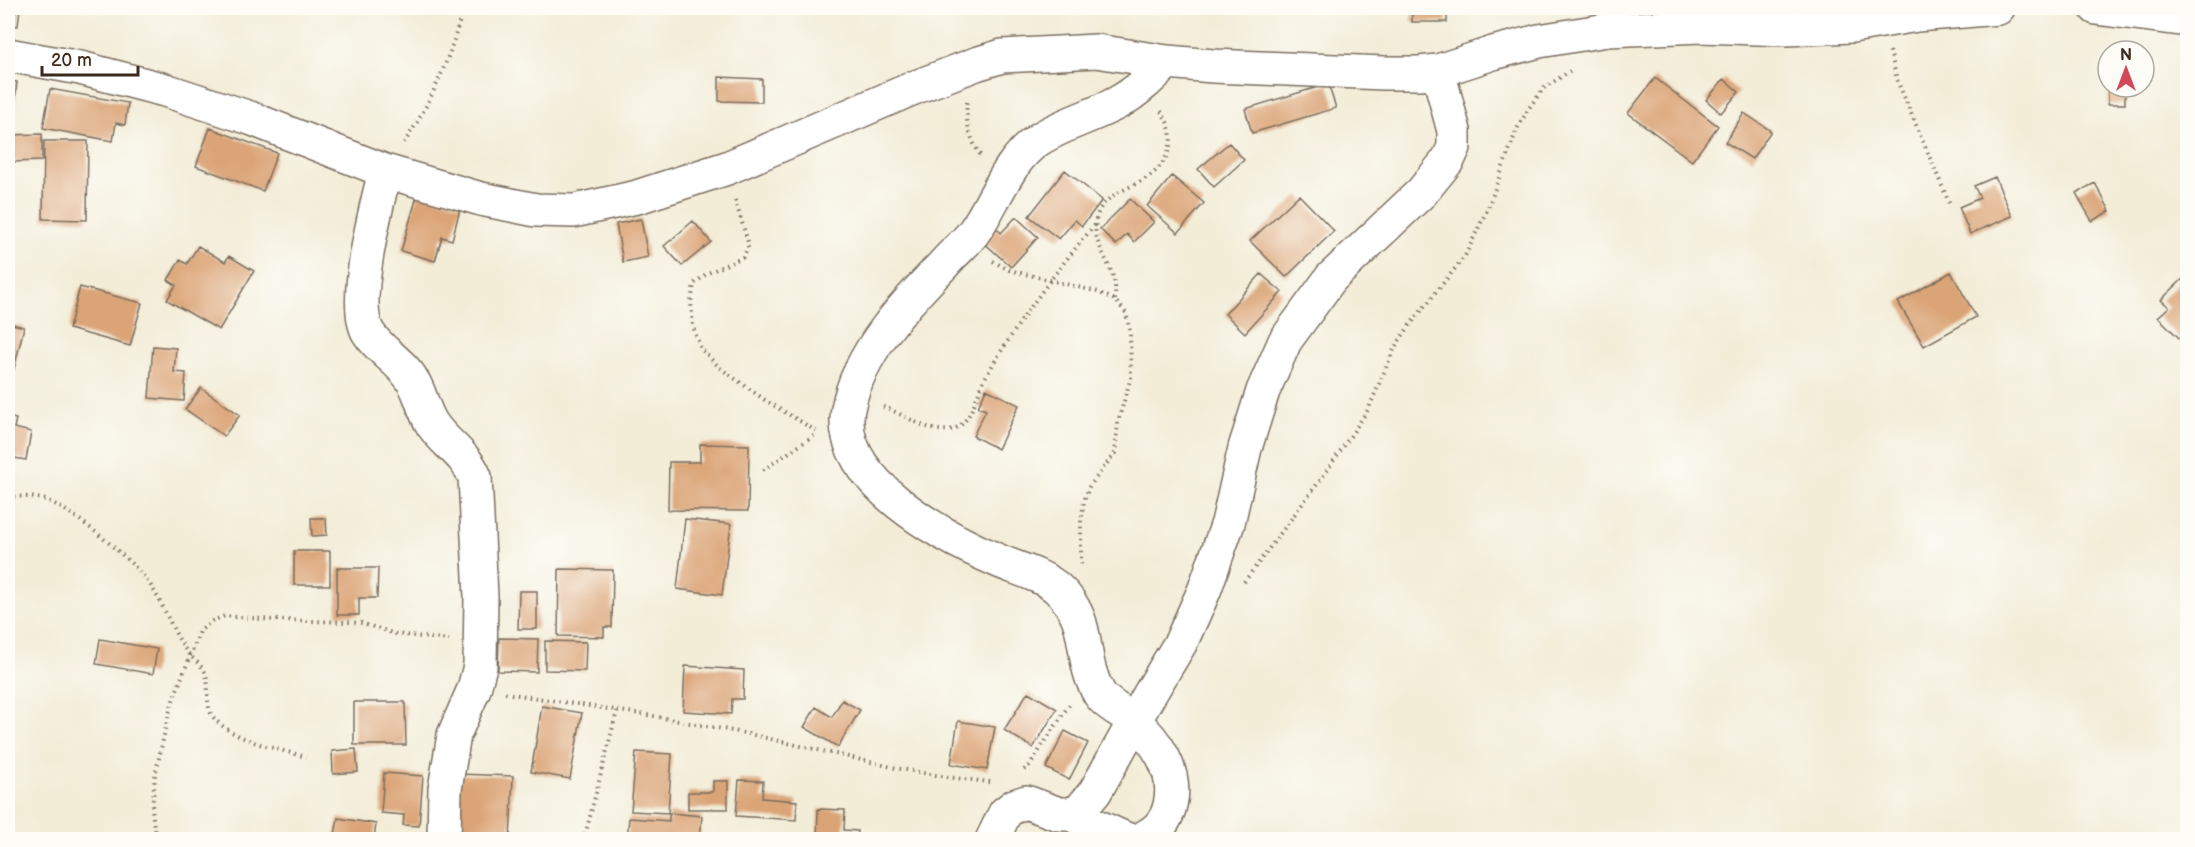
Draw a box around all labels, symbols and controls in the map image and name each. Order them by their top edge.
scale bar [42,39,138,77]
north arrow [2096,39,2156,99]
text: N [2120,46,2132,65]
text: 20 m [51,50,92,71]

